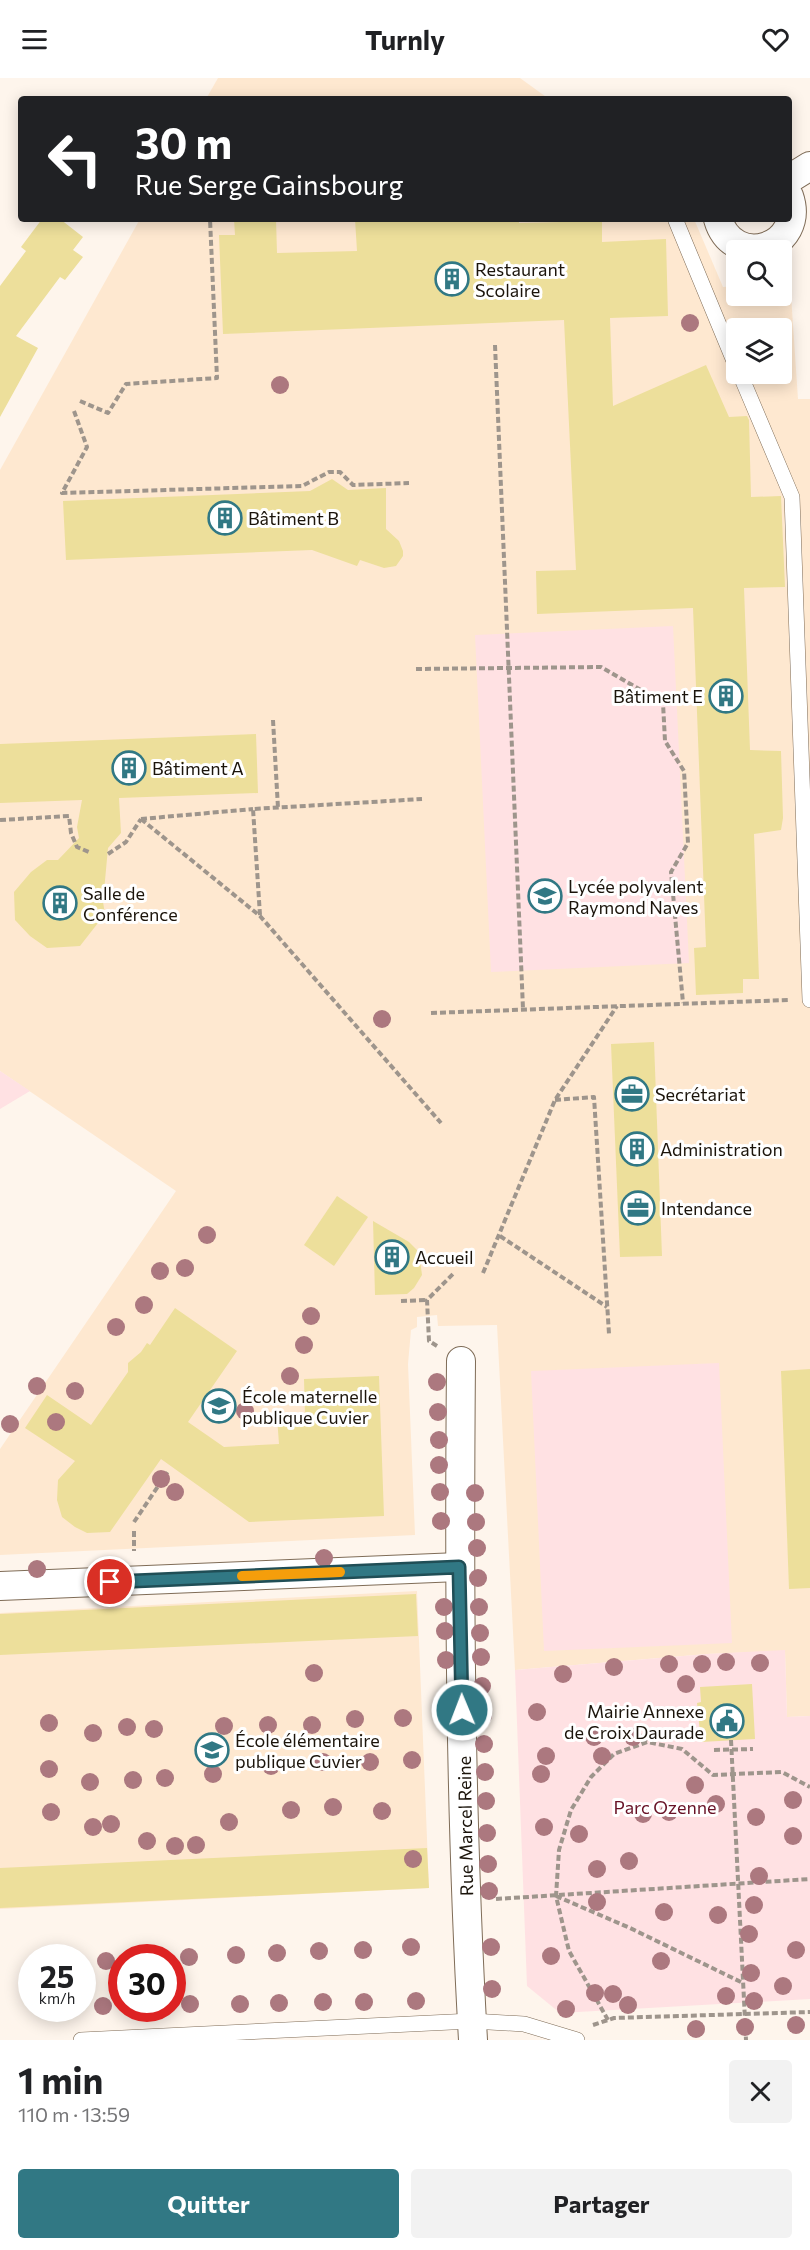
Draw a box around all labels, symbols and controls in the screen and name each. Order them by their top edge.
icon: menu [18,23,51,56]
text: Turnly [365,23,445,56]
icon: heart [759,23,792,56]
text: 30 m [135,116,232,168]
icon: left [36,120,114,198]
text: Rue Serge Gainsbourg [135,168,403,201]
map controls [726,240,792,384]
button: search [726,240,792,306]
place label: Restaurant Scolaire [475,258,565,301]
building icon: Restaurant Scolaire [434,261,470,297]
button: layers [726,318,792,384]
building icon: Bâtiment B [207,500,243,536]
place label: Bâtiment B [248,507,339,529]
building icon: Bâtiment E [708,678,744,714]
place label: Bâtiment E [613,685,703,707]
building icon: Bâtiment A [111,750,147,786]
place label: Bâtiment A [152,757,244,779]
place label: Lycée polyvalent Raymond Naves [568,875,704,918]
school or university icon: Lycée polyvalent Raymond Naves [527,878,563,914]
place label: Salle de Conférence [83,882,178,925]
building icon: Salle de Conférence [42,885,78,921]
office icon: Secrétariat [614,1076,650,1112]
place label: Secrétariat [655,1083,746,1105]
building icon: Administration [619,1131,655,1167]
place label: Administration [660,1138,783,1160]
office icon: Intendance [620,1190,656,1226]
place label: Intendance [661,1197,752,1219]
building icon: Accueil [374,1239,410,1275]
place label: Accueil [415,1246,474,1268]
place label: École maternelle publique Cuvier [242,1385,377,1428]
school or university icon: École maternelle publique Cuvier [201,1388,237,1424]
pin [84,1556,135,1607]
icon: arrive [93,1565,126,1598]
position arrow [430,1678,494,1742]
place label: Mairie Annexe de Croix Daurade [564,1700,704,1743]
public building icon: Mairie Annexe de Croix Daurade [709,1703,745,1739]
place label: École élémentaire publique Cuvier [235,1729,380,1772]
school or university icon: École élémentaire publique Cuvier [194,1732,230,1768]
street label: Rue Marcel Reine [453,1756,477,1896]
park label: Parc Ozenne [613,1796,717,1818]
speed limit sign: 30 [108,1944,186,2022]
text: 25 [40,1957,74,1994]
text: km/h [39,1989,75,2007]
text: 1 min [18,2057,103,2101]
button: close [729,2060,792,2123]
text: 110 m · 13:59 [18,2102,130,2126]
button: Quitter [18,2169,399,2238]
button: Partager [411,2169,792,2238]

